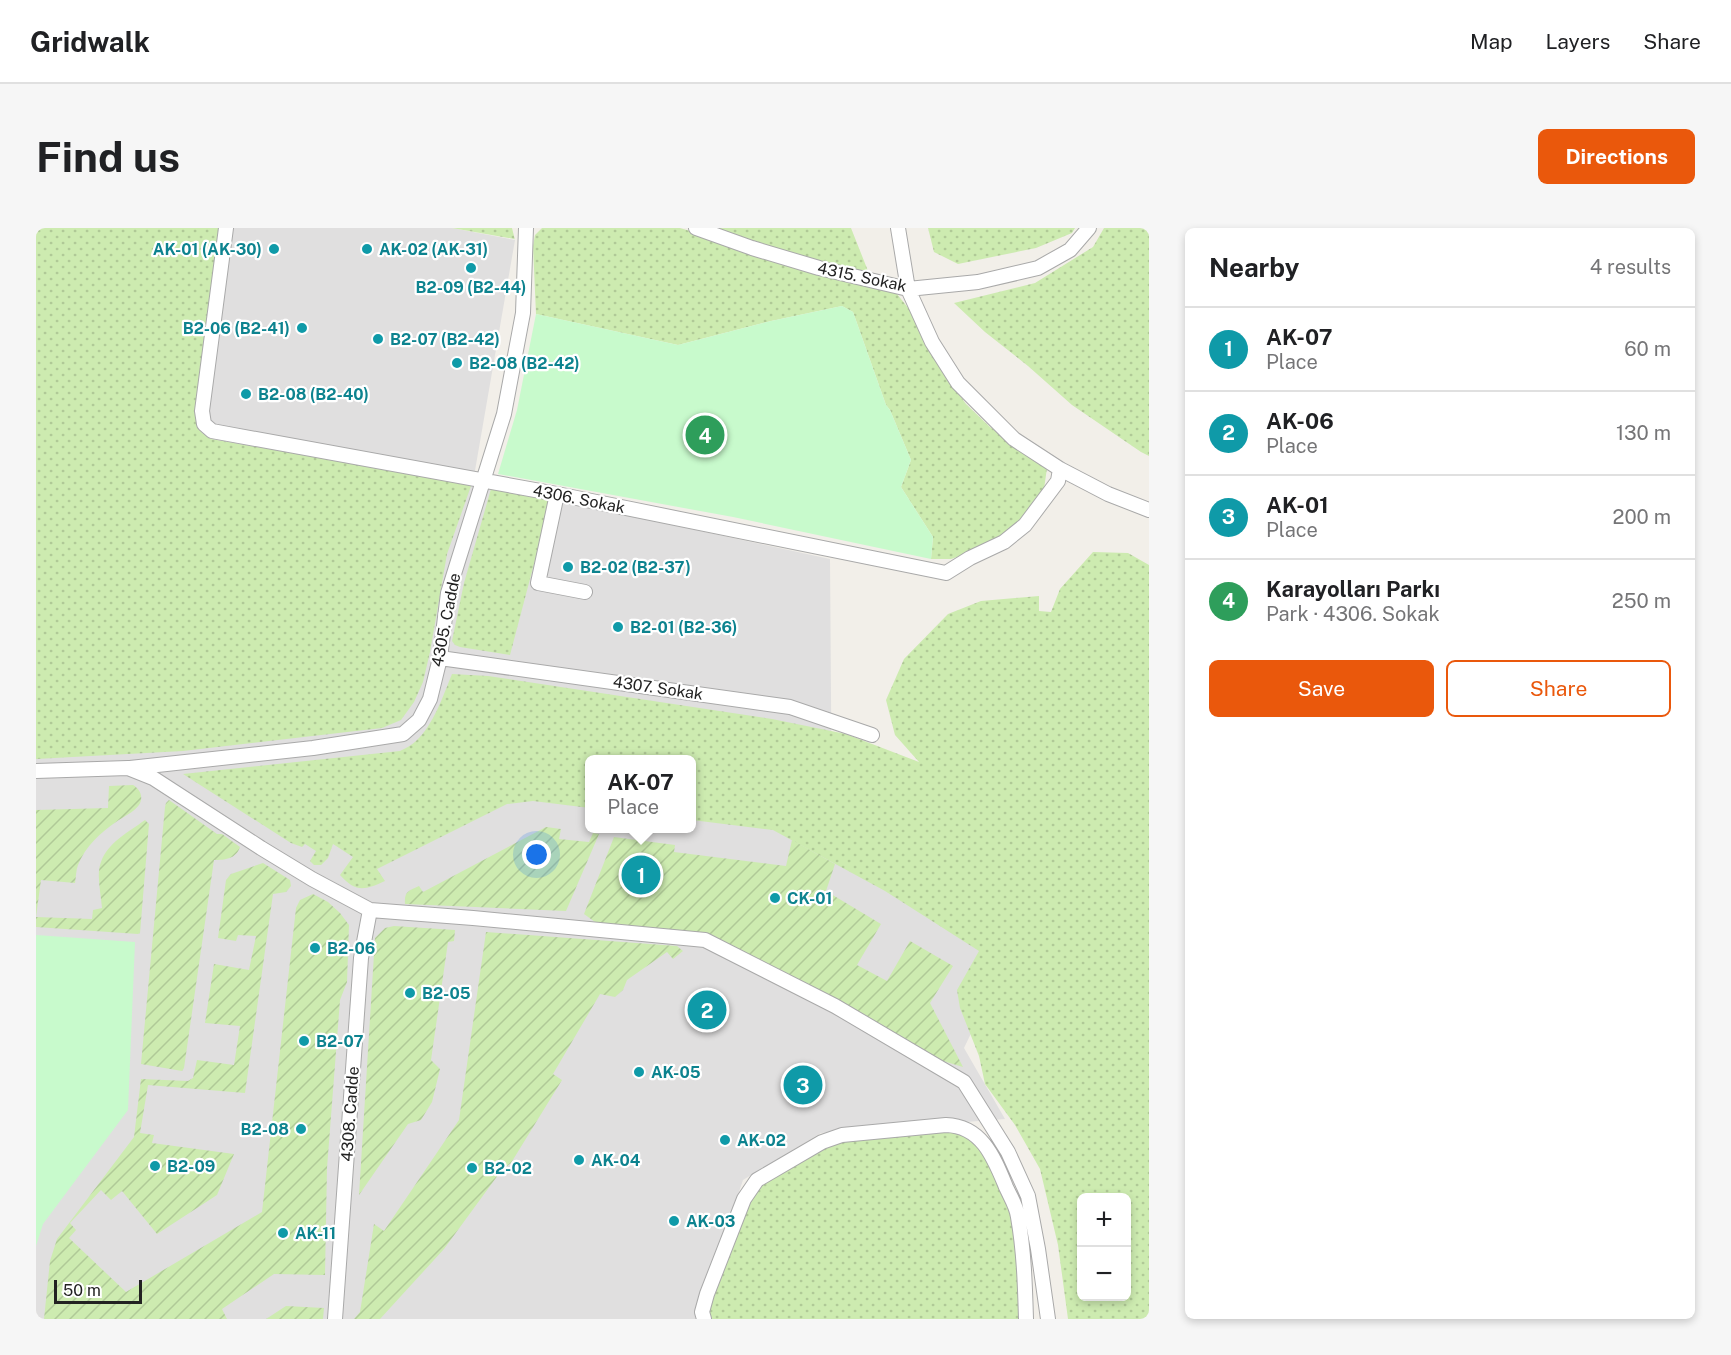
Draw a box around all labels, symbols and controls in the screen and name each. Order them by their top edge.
text: Gridwalk [30,25,150,58]
text: Map [1470,29,1513,54]
text: Layers [1546,29,1610,54]
text: Share [1643,29,1701,54]
button: Directions [1538,129,1695,184]
text: Find us [36,132,180,181]
place label: AK-01 (AK-30) [153,240,262,259]
place label: AK-02 (AK-31) [379,240,488,259]
marker: AK-01 (AK-30) [267,242,281,256]
marker: AK-02 (AK-31) [360,242,374,256]
text: Nearby [1209,252,1299,283]
text: 4 results [1590,255,1671,279]
street label: 4315. Sokak [816,258,908,296]
marker: B2-09 (B2-44) [464,261,478,275]
place label: B2-09 (B2-44) [416,278,526,297]
place label: B2-06 (B2-41) [183,319,290,338]
marker: B2-06 (B2-41) [295,321,309,335]
text: AK-07 [1266,324,1333,350]
place label: B2-07 (B2-42) [390,330,500,349]
marker: B2-07 (B2-42) [371,332,385,346]
text: 1 [1224,337,1233,361]
text: 60 m [1624,337,1671,361]
text: Place [1266,350,1318,374]
place label: B2-08 (B2-42) [469,354,580,373]
marker: B2-08 (B2-42) [450,356,464,370]
place label: B2-08 (B2-40) [258,385,369,404]
marker: B2-08 (B2-40) [239,387,253,401]
text: AK-06 [1266,408,1334,434]
pin: 4 [686,412,724,458]
text: 2 [1222,421,1235,445]
text: 130 m [1616,421,1671,445]
text: Place [1266,434,1318,458]
street label: 4306. Sokak [531,481,627,517]
text: AK-01 [1266,492,1329,518]
text: 3 [1222,505,1235,529]
text: 200 m [1613,505,1671,529]
text: Place [1266,518,1318,542]
place label: B2-02 (B2-37) [580,558,691,577]
marker: B2-02 (B2-37) [561,560,575,574]
street label: 4305. Cadde [428,571,464,669]
text: Karayolları Parkı [1266,576,1440,602]
text: 4 [1222,589,1235,613]
text: 250 m [1612,589,1671,613]
text: Park · 4306. Sokak [1266,602,1440,626]
place label: B2-01 (B2-36) [630,618,737,637]
marker: B2-01 (B2-36) [611,620,625,634]
button: Save [1209,660,1434,717]
button: Share [1446,660,1671,717]
street label: 4307. Sokak [612,672,704,704]
popup [585,755,696,833]
text: AK-07 [607,769,674,795]
text: Place [607,795,659,819]
your location [522,840,551,869]
pin: 1 [622,852,660,898]
place label: CK-01 [787,889,832,908]
marker: CK-01 [768,891,782,905]
place label: B2-06 [327,939,375,958]
marker: B2-06 [308,941,322,955]
place label: B2-05 [422,984,471,1003]
marker: B2-05 [403,986,417,1000]
pin: 2 [688,988,726,1032]
place label: B2-07 [316,1032,363,1051]
marker: B2-07 [297,1034,311,1048]
pin: 3 [784,1062,822,1108]
place label: AK-05 [651,1063,701,1082]
marker: AK-05 [632,1065,646,1079]
street label: 4308. Cadde [337,1066,363,1162]
place label: B2-08 [241,1120,289,1139]
marker: B2-08 [294,1122,308,1136]
place label: AK-02 [737,1131,786,1150]
marker: AK-02 [718,1133,732,1147]
place label: AK-04 [591,1151,641,1170]
marker: AK-04 [572,1153,586,1167]
place label: B2-09 [167,1157,215,1176]
marker: B2-09 [148,1159,162,1173]
place label: B2-02 [484,1159,532,1178]
marker: B2-02 [465,1161,479,1175]
map controls [1077,1193,1131,1301]
button: + [1077,1193,1131,1247]
place label: AK-03 [686,1212,735,1231]
marker: AK-03 [667,1214,681,1228]
place label: AK-11 [295,1224,336,1243]
marker: AK-11 [276,1226,290,1240]
button: − [1077,1247,1131,1301]
scale bar [54,1277,142,1304]
text: 50 m [63,1281,101,1300]

